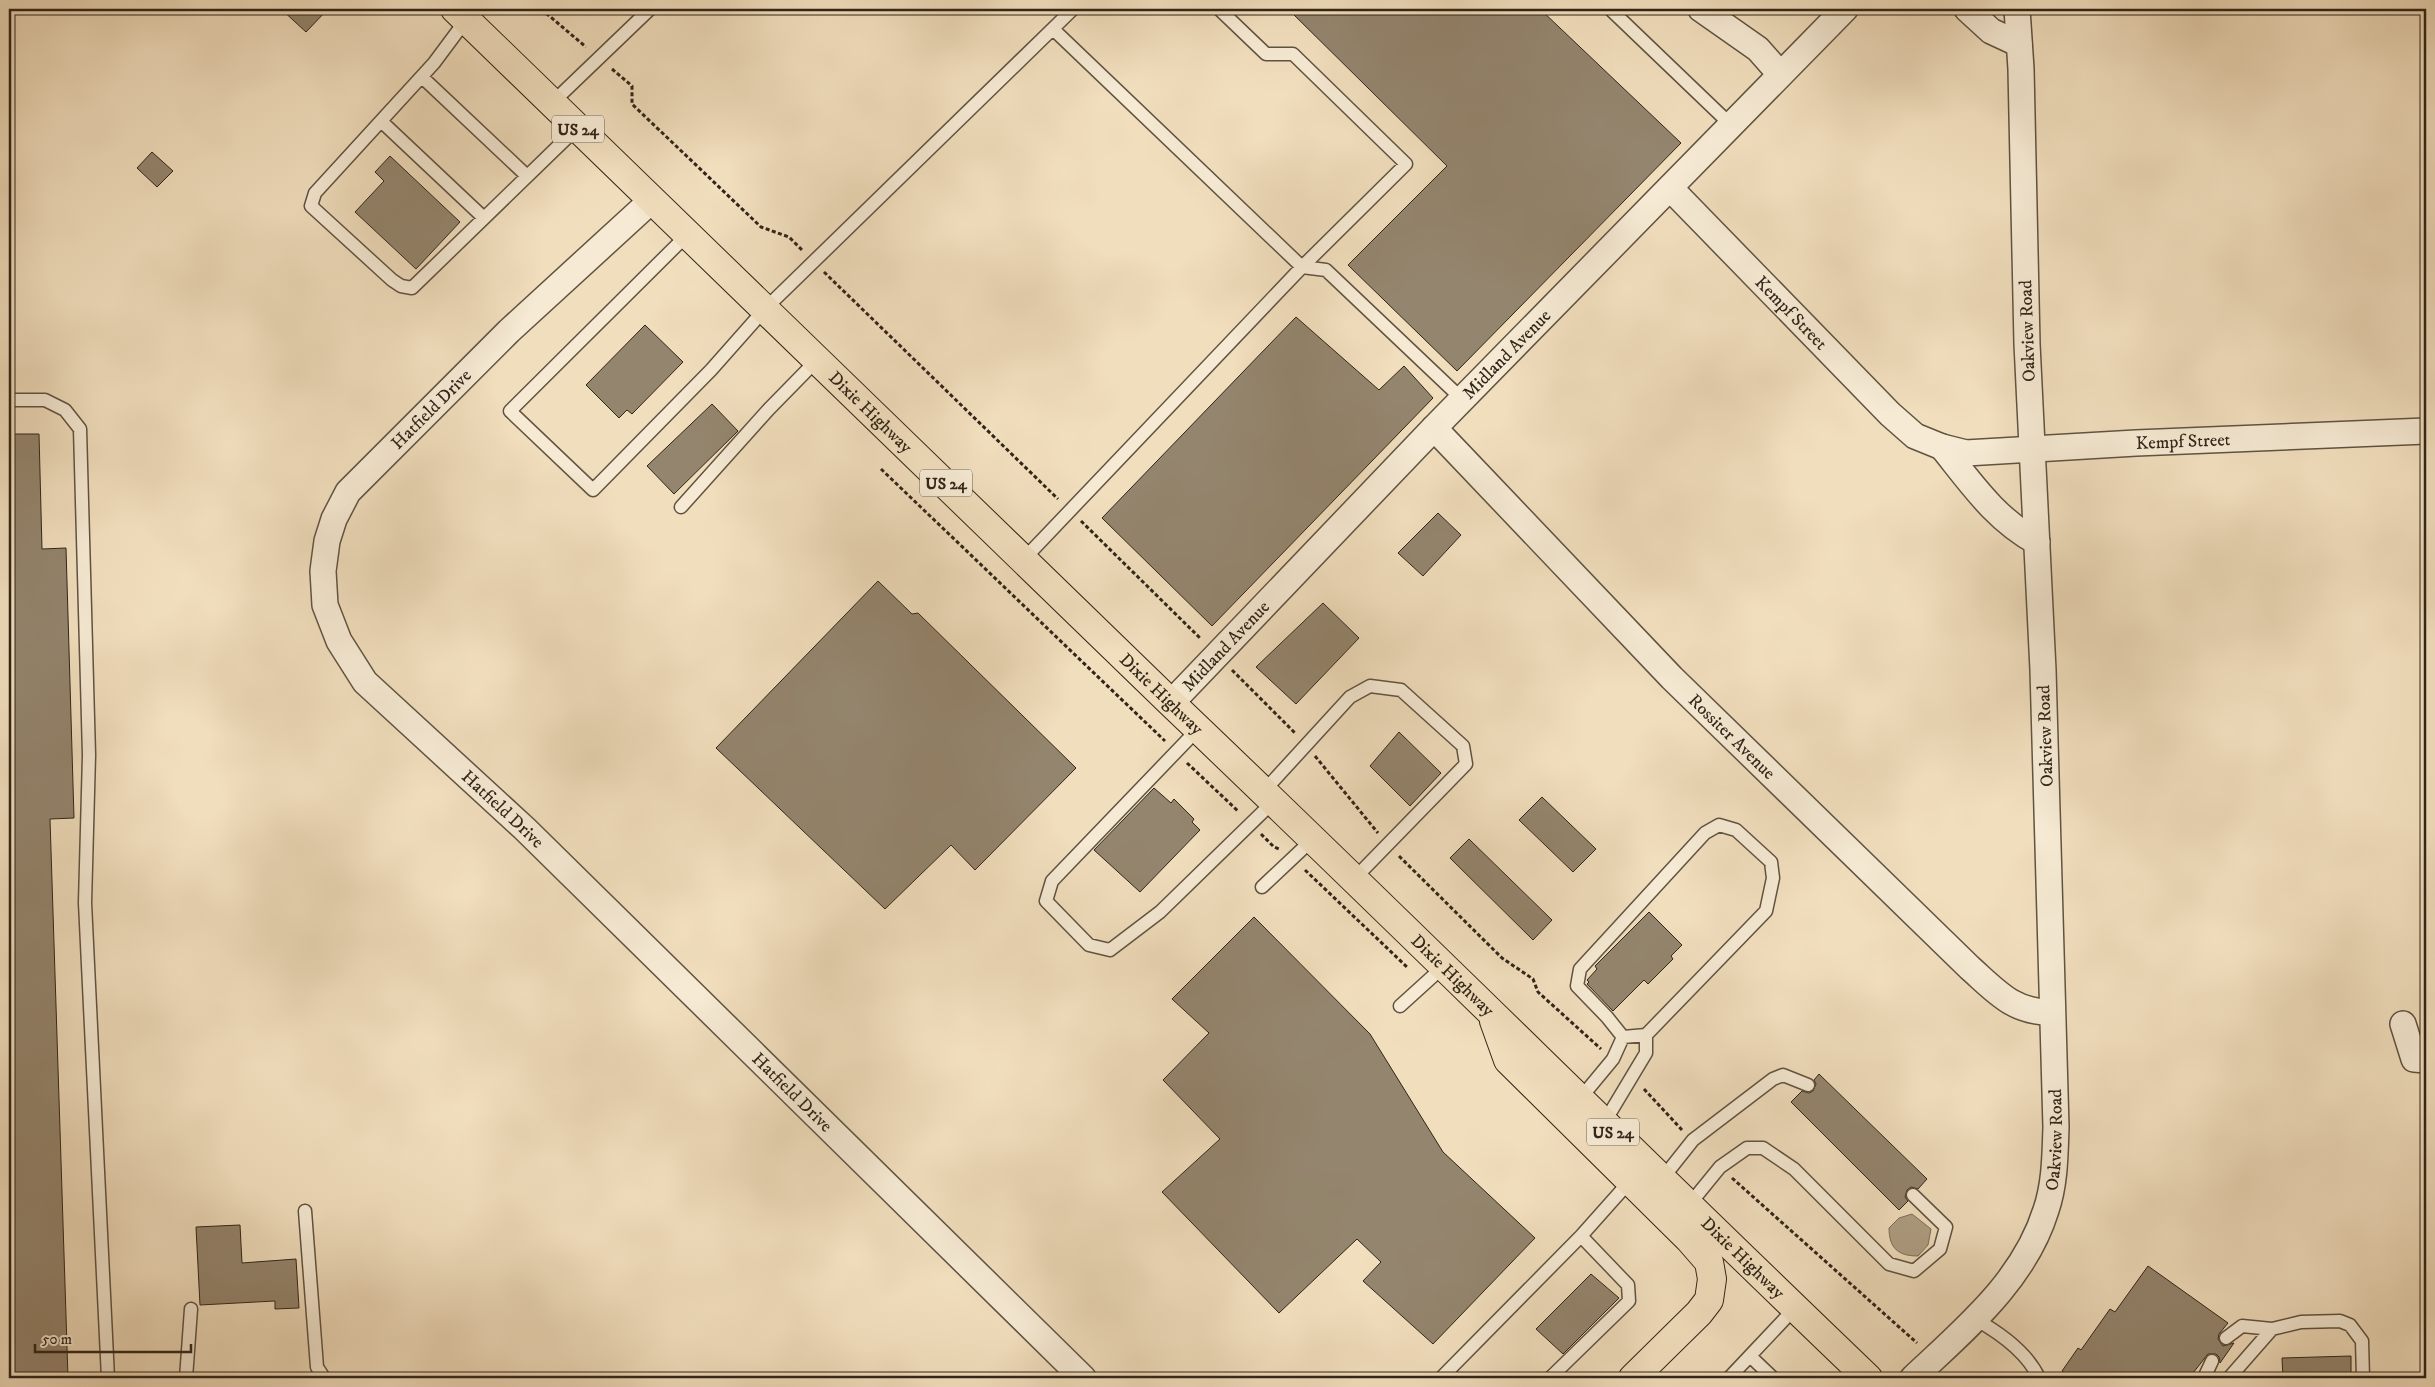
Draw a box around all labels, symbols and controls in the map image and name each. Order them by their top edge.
road number: US 24 [552,116,604,142]
street label: Kempf Street [1750,272,1832,355]
street label: Oakview Road [2015,280,2041,382]
street label: Midland Avenue [1458,305,1556,404]
street label: Hatfield Drive [387,365,476,454]
street label: Dixie Highway [824,367,917,459]
street label: Kempf Street [2135,429,2231,455]
road number: US 24 [920,469,972,496]
street label: Midland Avenue [1178,597,1275,697]
street label: Dixie Highway [1114,649,1208,740]
street label: Oakview Road [2033,685,2059,787]
street label: Rossiter Avenue [1683,690,1780,784]
street label: Hatfield Drive [456,766,548,853]
street label: Dixie Highway [1406,930,1499,1022]
street label: Hatfield Drive [747,1048,837,1137]
street label: Oakview Road [2041,1088,2068,1192]
road number: US 24 [1587,1118,1639,1146]
street label: Dixie Highway [1696,1213,1789,1304]
scale bar [35,1322,191,1354]
text: 50 m [42,1330,72,1349]

